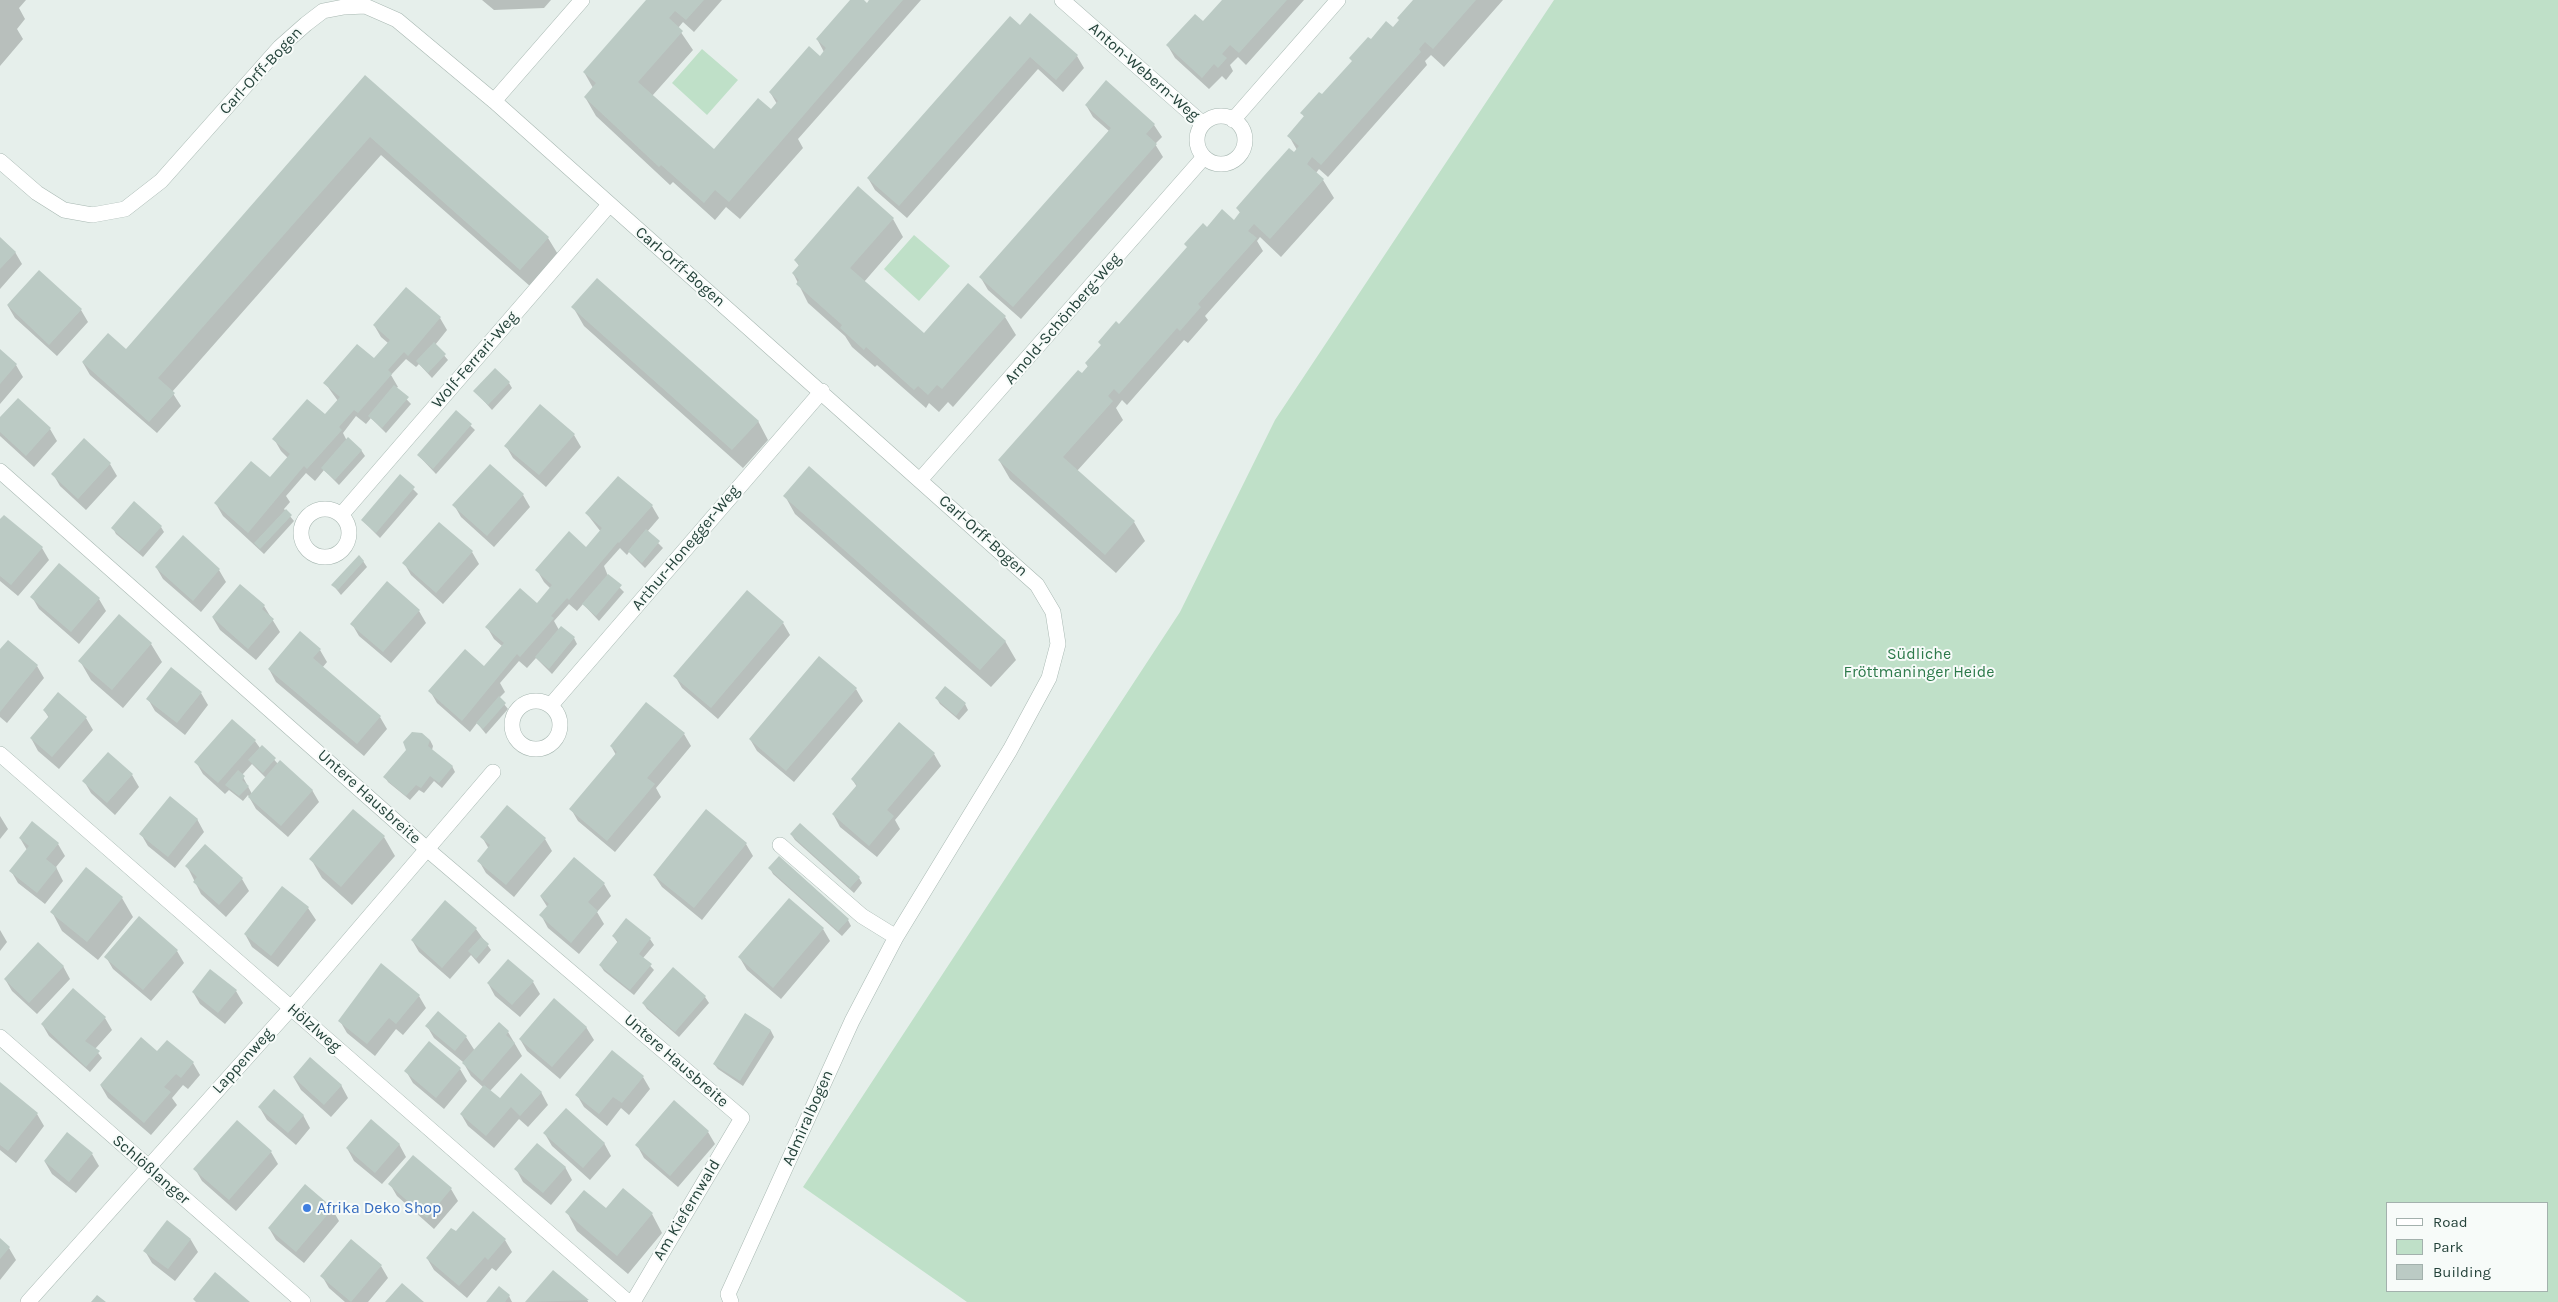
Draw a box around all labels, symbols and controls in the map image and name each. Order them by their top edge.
street label: Anton-Webern-Weg [1085,19,1203,125]
street label: Carl-Orff-Bogen [216,23,306,119]
street label: Carl-Orff-Bogen [631,223,729,311]
street label: Arnold-Schönberg-Weg [1001,249,1125,389]
street label: Wolf-Ferrari-Weg [428,308,522,412]
street label: Arthur-Honegger-Weg [628,481,744,615]
street label: Carl-Orff-Bogen [935,491,1031,581]
park label: Südliche Fröttmaninger Heide [1843,644,1995,682]
street label: Untere Hausbreite [313,746,425,848]
street label: Hölzlweg [283,999,345,1057]
street label: Untere Hausbreite [620,1010,732,1112]
street label: Lappenweg [209,1024,277,1098]
street label: Admiralbogen [778,1067,838,1169]
street label: Schlößlanger [108,1131,194,1209]
street label: Am Kiefernwald [649,1156,725,1264]
place label: Afrika Deko Shop [317,1198,441,1218]
marker: Afrika Deko Shop [301,1202,313,1214]
legend [2386,1202,2548,1292]
text: Road [2433,1213,2468,1231]
text: Park [2433,1238,2463,1256]
text: Building [2433,1263,2491,1281]

